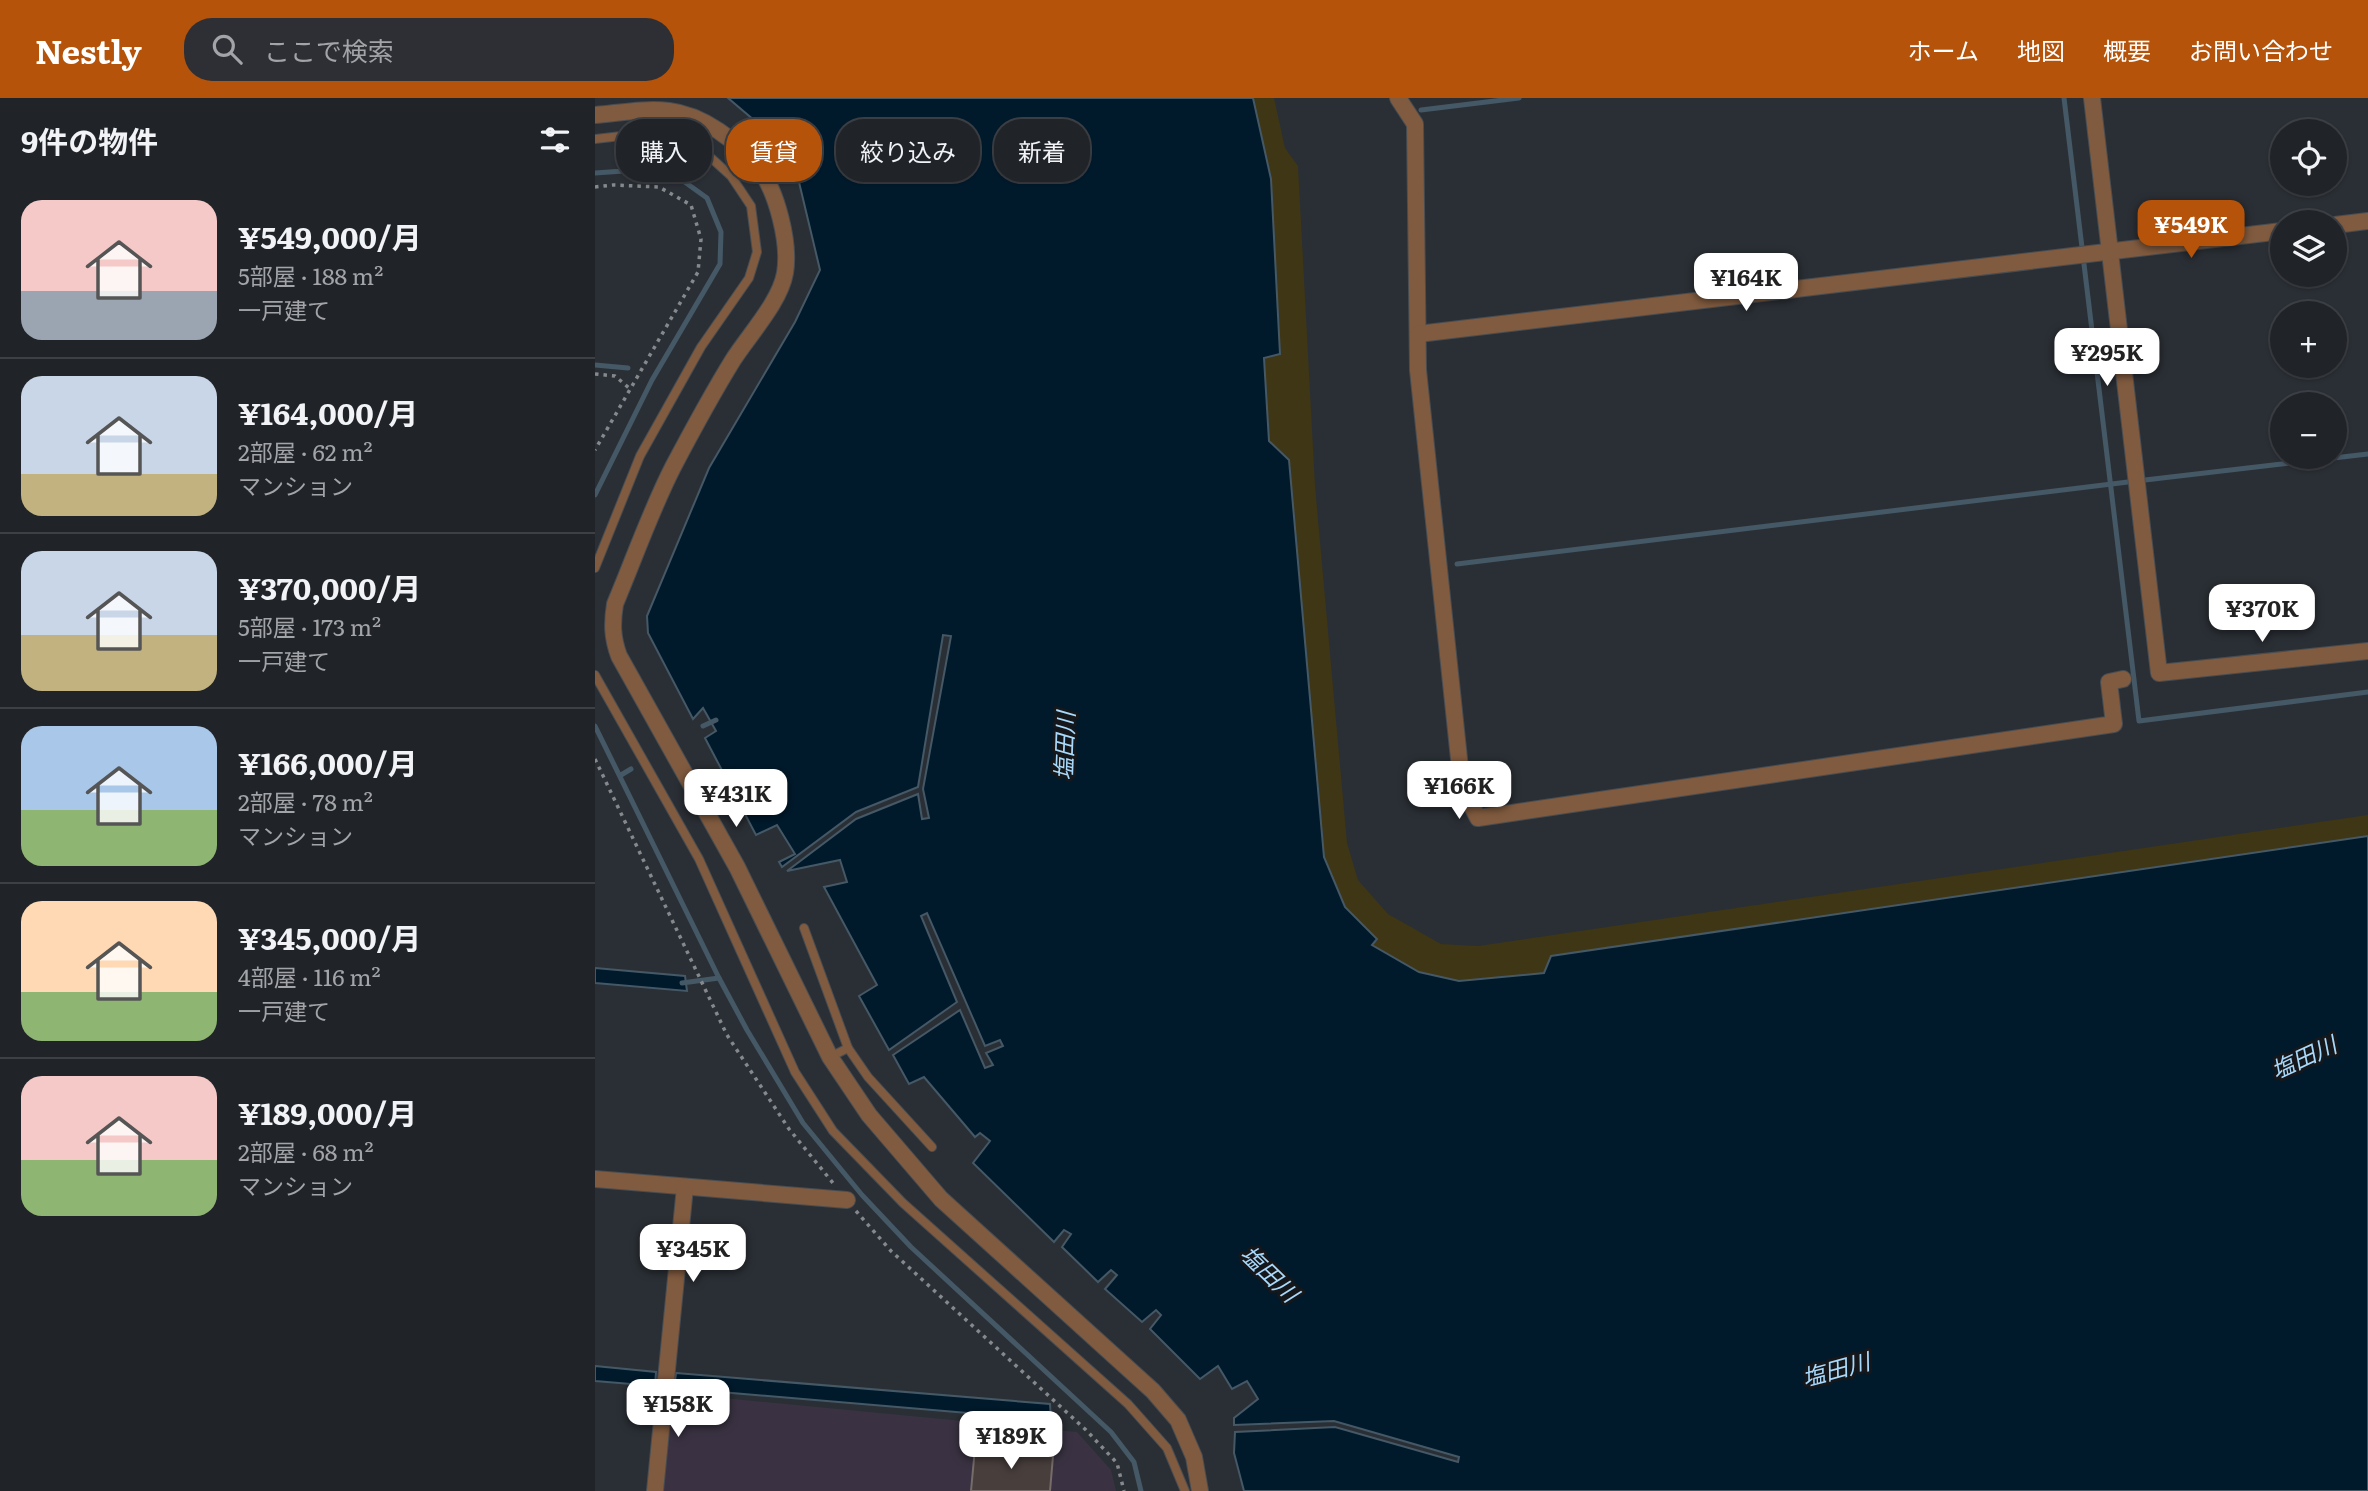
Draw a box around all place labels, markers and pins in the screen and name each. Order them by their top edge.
pin: ¥549K [2142,200,2240,260]
pin: ¥164K [1697,254,1795,313]
pin: ¥295K [2058,328,2156,388]
pin: ¥370K [2213,584,2311,644]
pin: ¥166K [1410,762,1508,821]
pin: ¥431K [687,770,785,829]
pin: ¥345K [644,1224,742,1284]
pin: ¥158K [629,1380,727,1439]
pin: ¥189K [962,1412,1060,1471]

